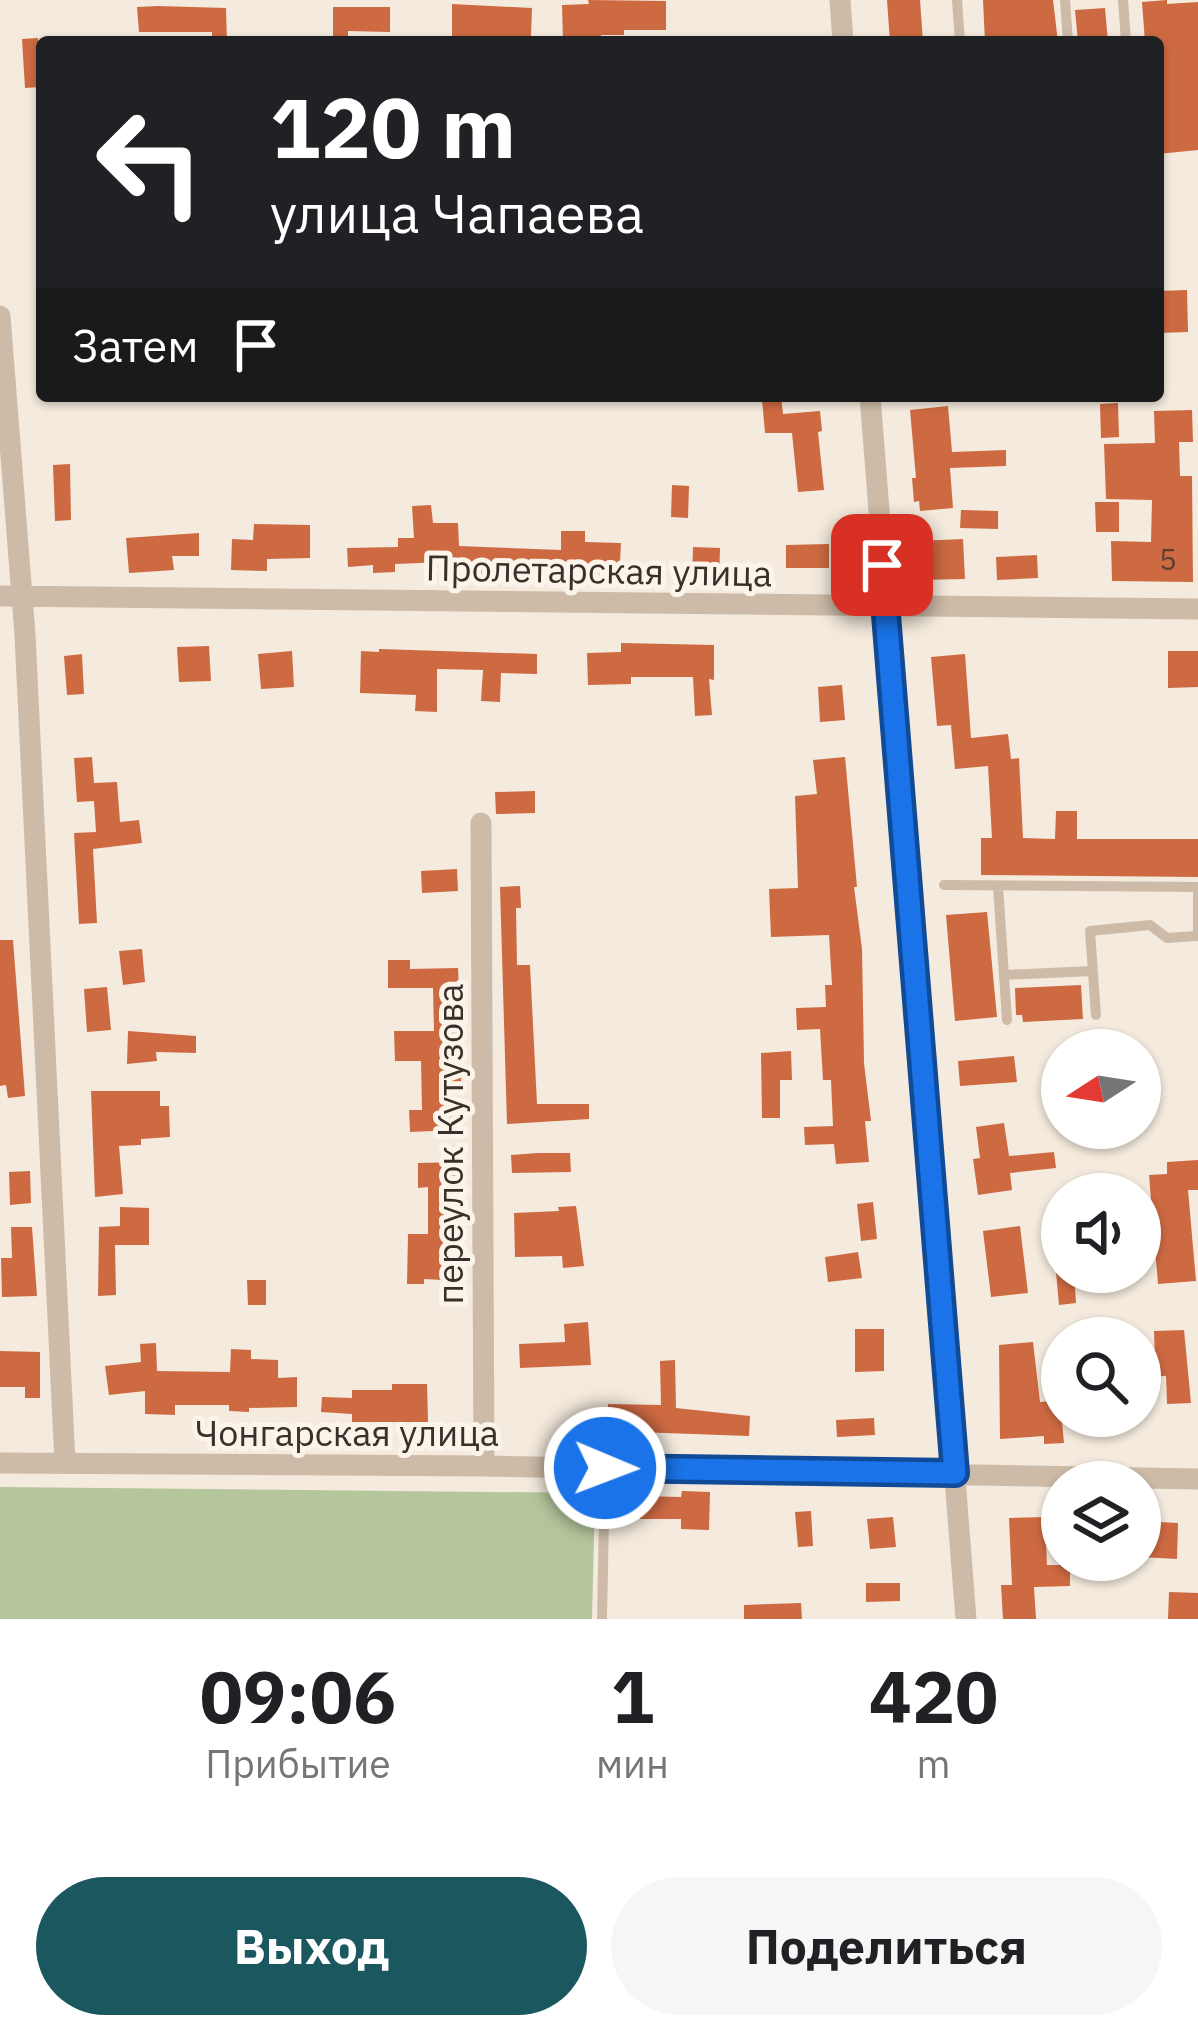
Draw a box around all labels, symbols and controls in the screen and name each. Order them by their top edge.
text: 120 m [270,72,516,181]
icon: left [72,84,228,240]
text: улица Чапаева [270,178,644,248]
icon: arrive [223,312,289,378]
text: Затем [72,316,199,374]
pin [831,514,933,616]
icon: arrive [849,532,915,598]
house number: 5 [1159,539,1177,578]
street label: Пролетарская улица [425,543,773,597]
street label: переулок Кутузова [426,984,473,1304]
north arrow [1041,1029,1161,1149]
map controls [1041,1029,1161,1581]
button: sound [1041,1173,1161,1293]
button: search [1041,1317,1161,1437]
position arrow [542,1405,668,1531]
street label: Чонгарская улица [195,1409,499,1456]
button: layers [1041,1461,1161,1581]
text: 09:06 [200,1649,396,1743]
text: 1 [611,1649,654,1743]
text: 420 [869,1649,998,1743]
text: Прибытие [205,1738,391,1789]
text: мин [596,1738,669,1789]
text: m [916,1738,951,1789]
button: Выход [36,1877,587,2015]
button: Поделиться [611,1877,1162,2015]

